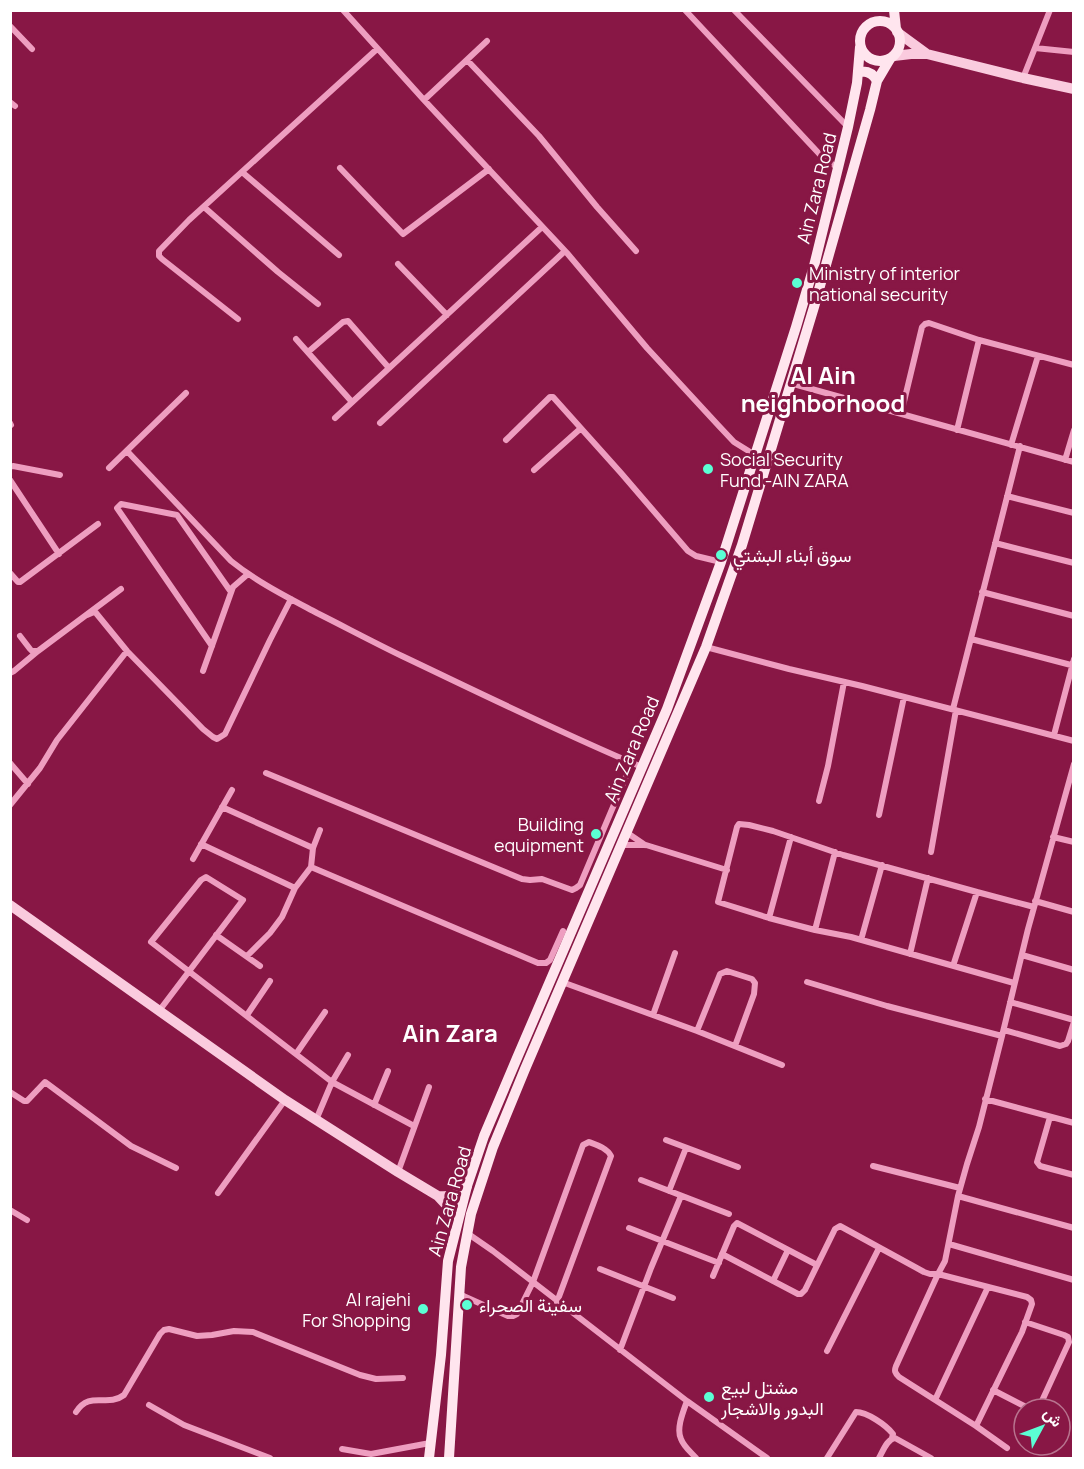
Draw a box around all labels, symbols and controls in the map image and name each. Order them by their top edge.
street label: Ain Zara Road [791,130,841,246]
place label: Ministry of interior national security [809,261,961,306]
marker: Ministry of interior national security [790,276,804,290]
district label: Al Ain neighborhood [741,358,905,419]
place label: Social Security Fund -AIN ZARA [720,447,849,492]
marker: Social Security Fund -AIN ZARA [701,462,715,476]
place label: سوق أبناء البشتي [733,543,851,571]
marker: سوق أبناء البشتي [714,548,728,562]
street label: Ain Zara Road [598,692,664,806]
place label: Building equipment [494,812,584,857]
marker: Building equipment [589,827,603,841]
district label: Ain Zara [402,1016,498,1049]
street label: Ain Zara Road [422,1143,476,1259]
place label: Al rajehi For Shopping [302,1287,411,1332]
place label: سفينة الصحراء [479,1293,582,1317]
marker: سفينة الصحراء [460,1298,474,1312]
marker: Al rajehi For Shopping [416,1302,430,1316]
place label: مشتل لبيع البدور والاشجار [720,1375,824,1420]
marker: مشتل لبيع البدور والاشجار [702,1390,716,1404]
north arrow [1012,1397,1072,1457]
text: ش [1039,1403,1068,1432]

